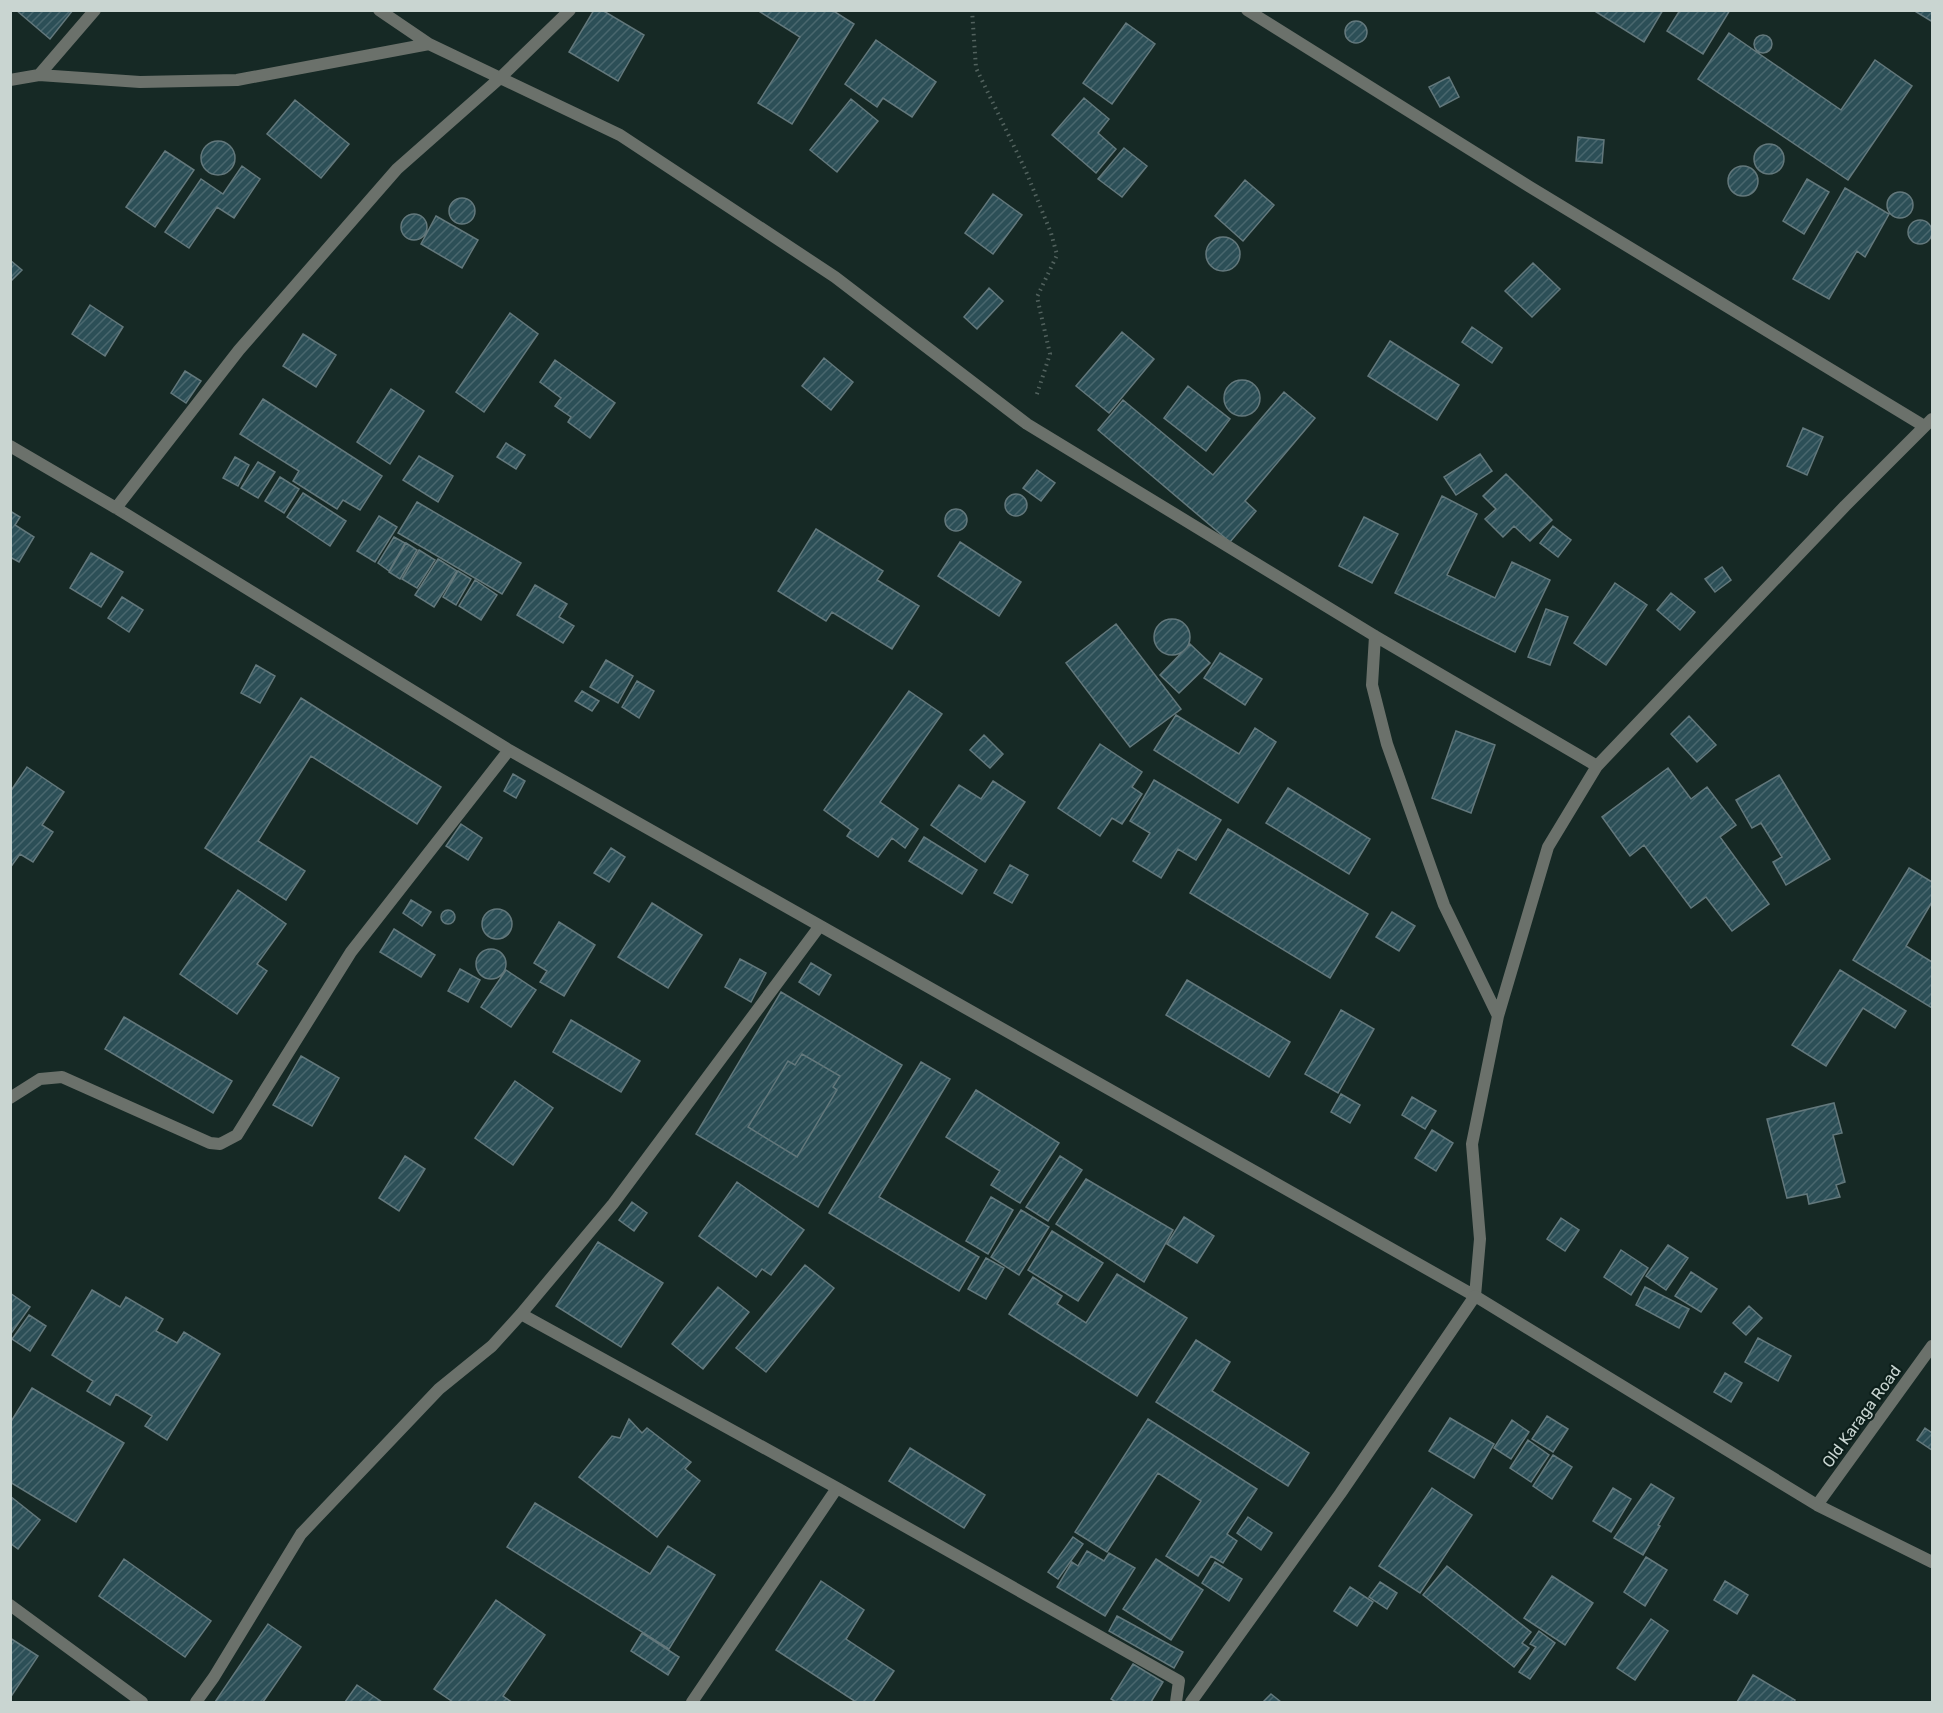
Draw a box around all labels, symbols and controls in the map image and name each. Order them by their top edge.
street label: Old Karaga Road [1818,1362,1905,1471]

